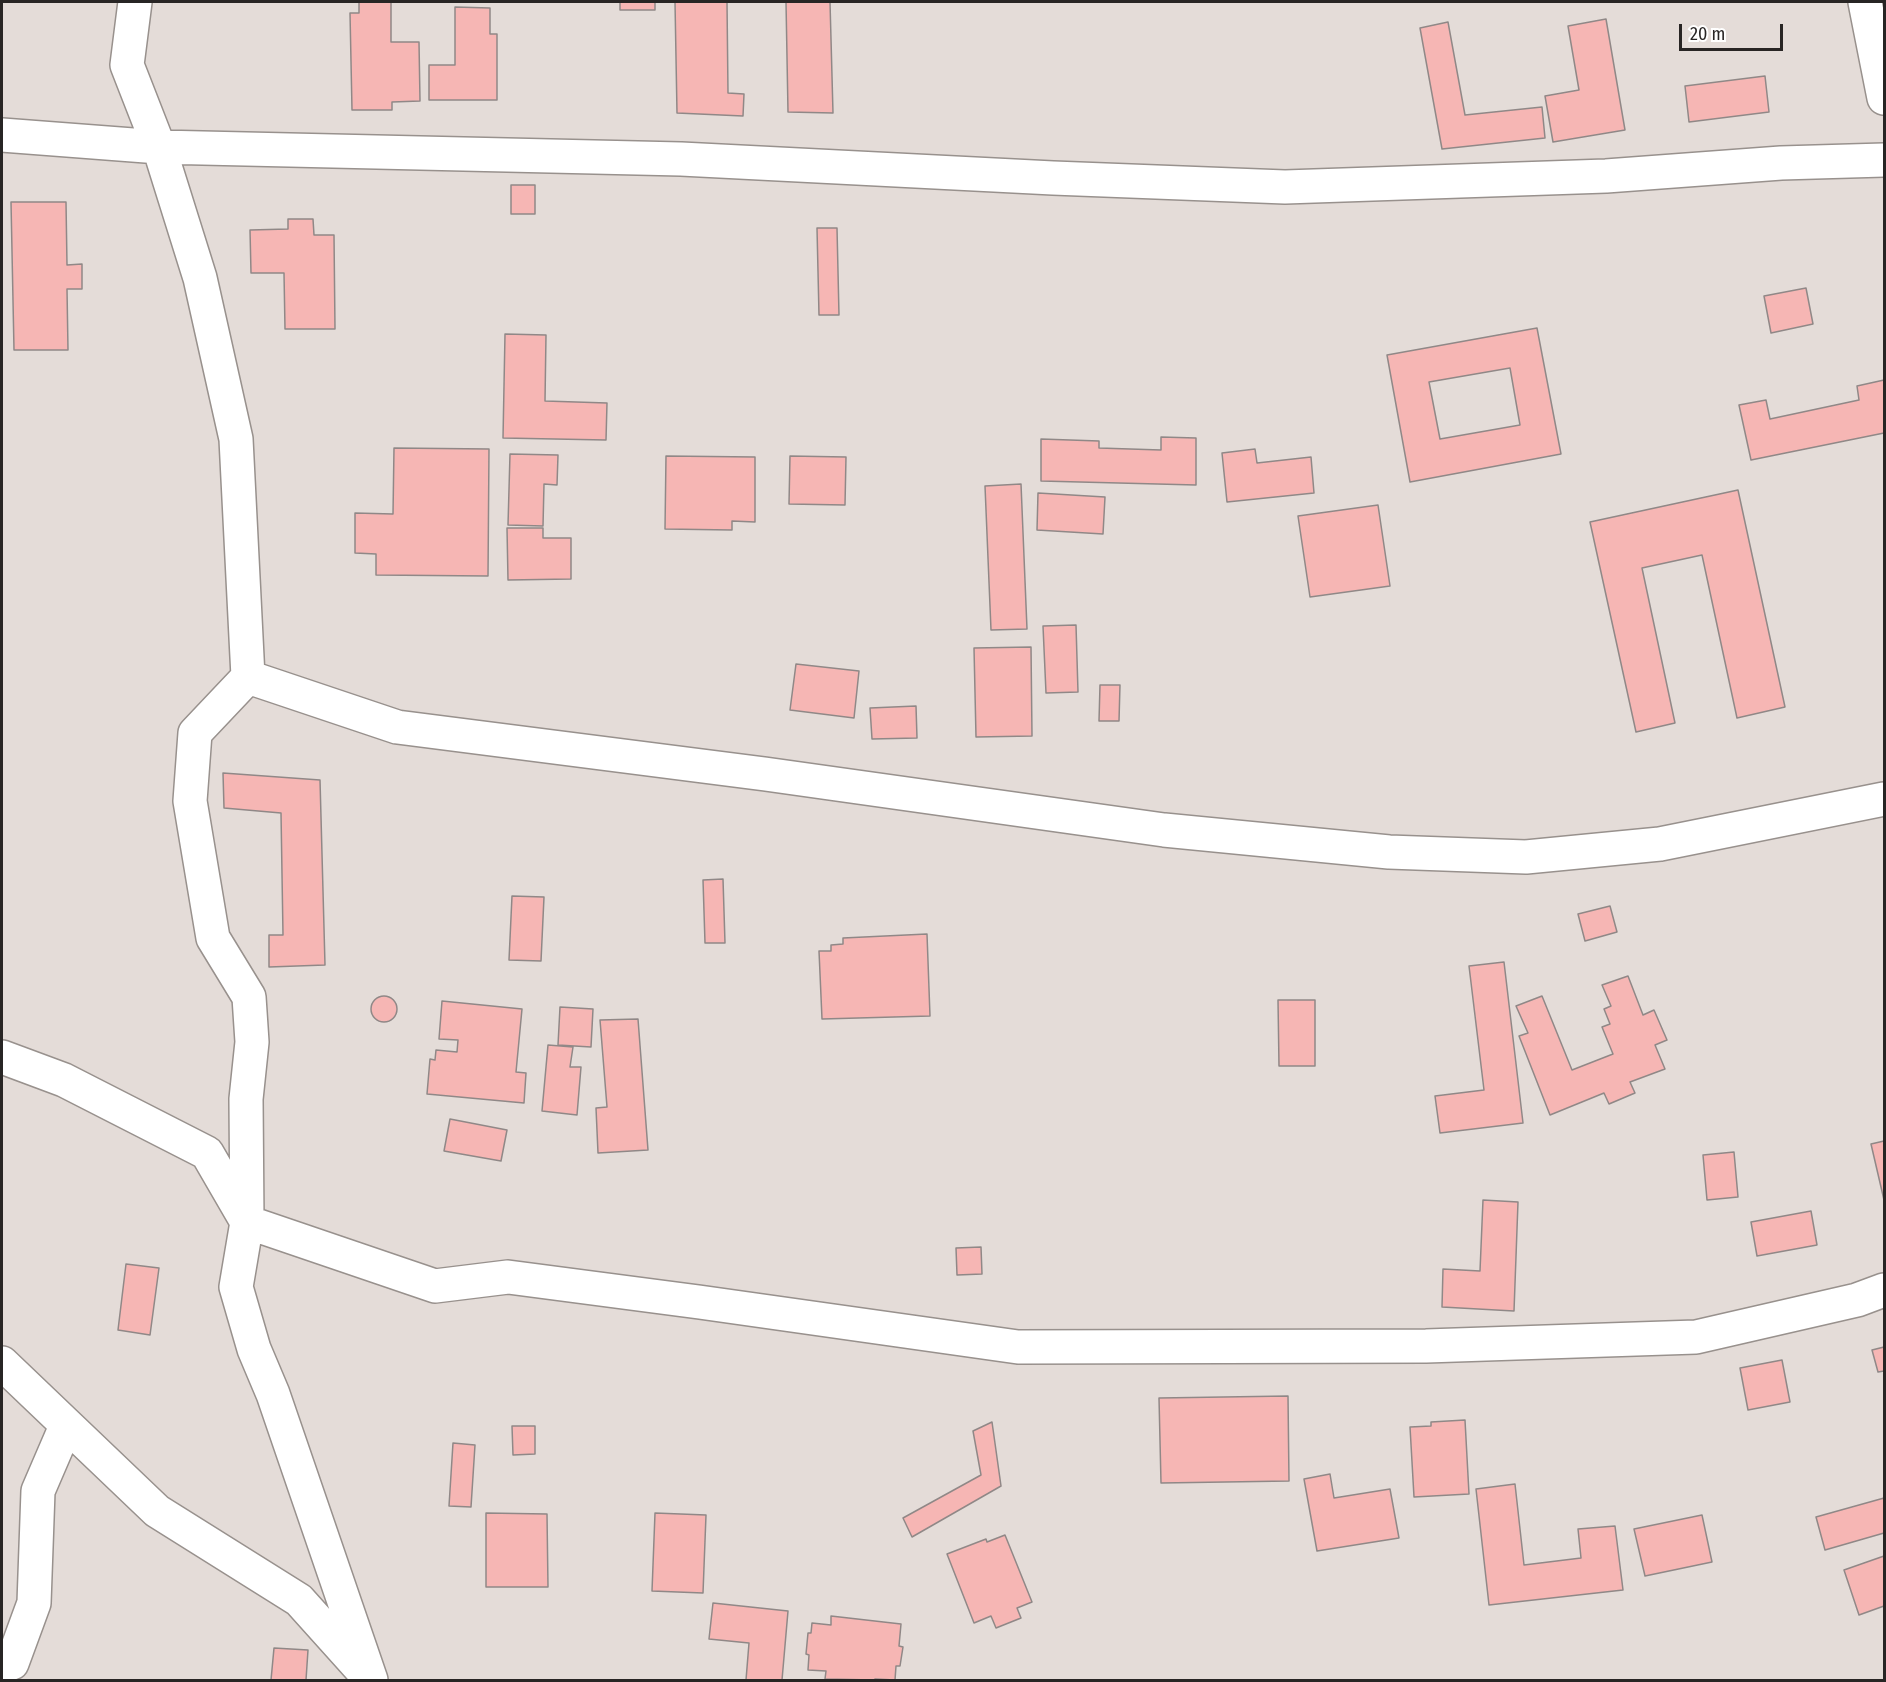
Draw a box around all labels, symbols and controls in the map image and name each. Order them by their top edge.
scale bar [1682,12,1786,50]
text: 20 m [1690,23,1725,45]

